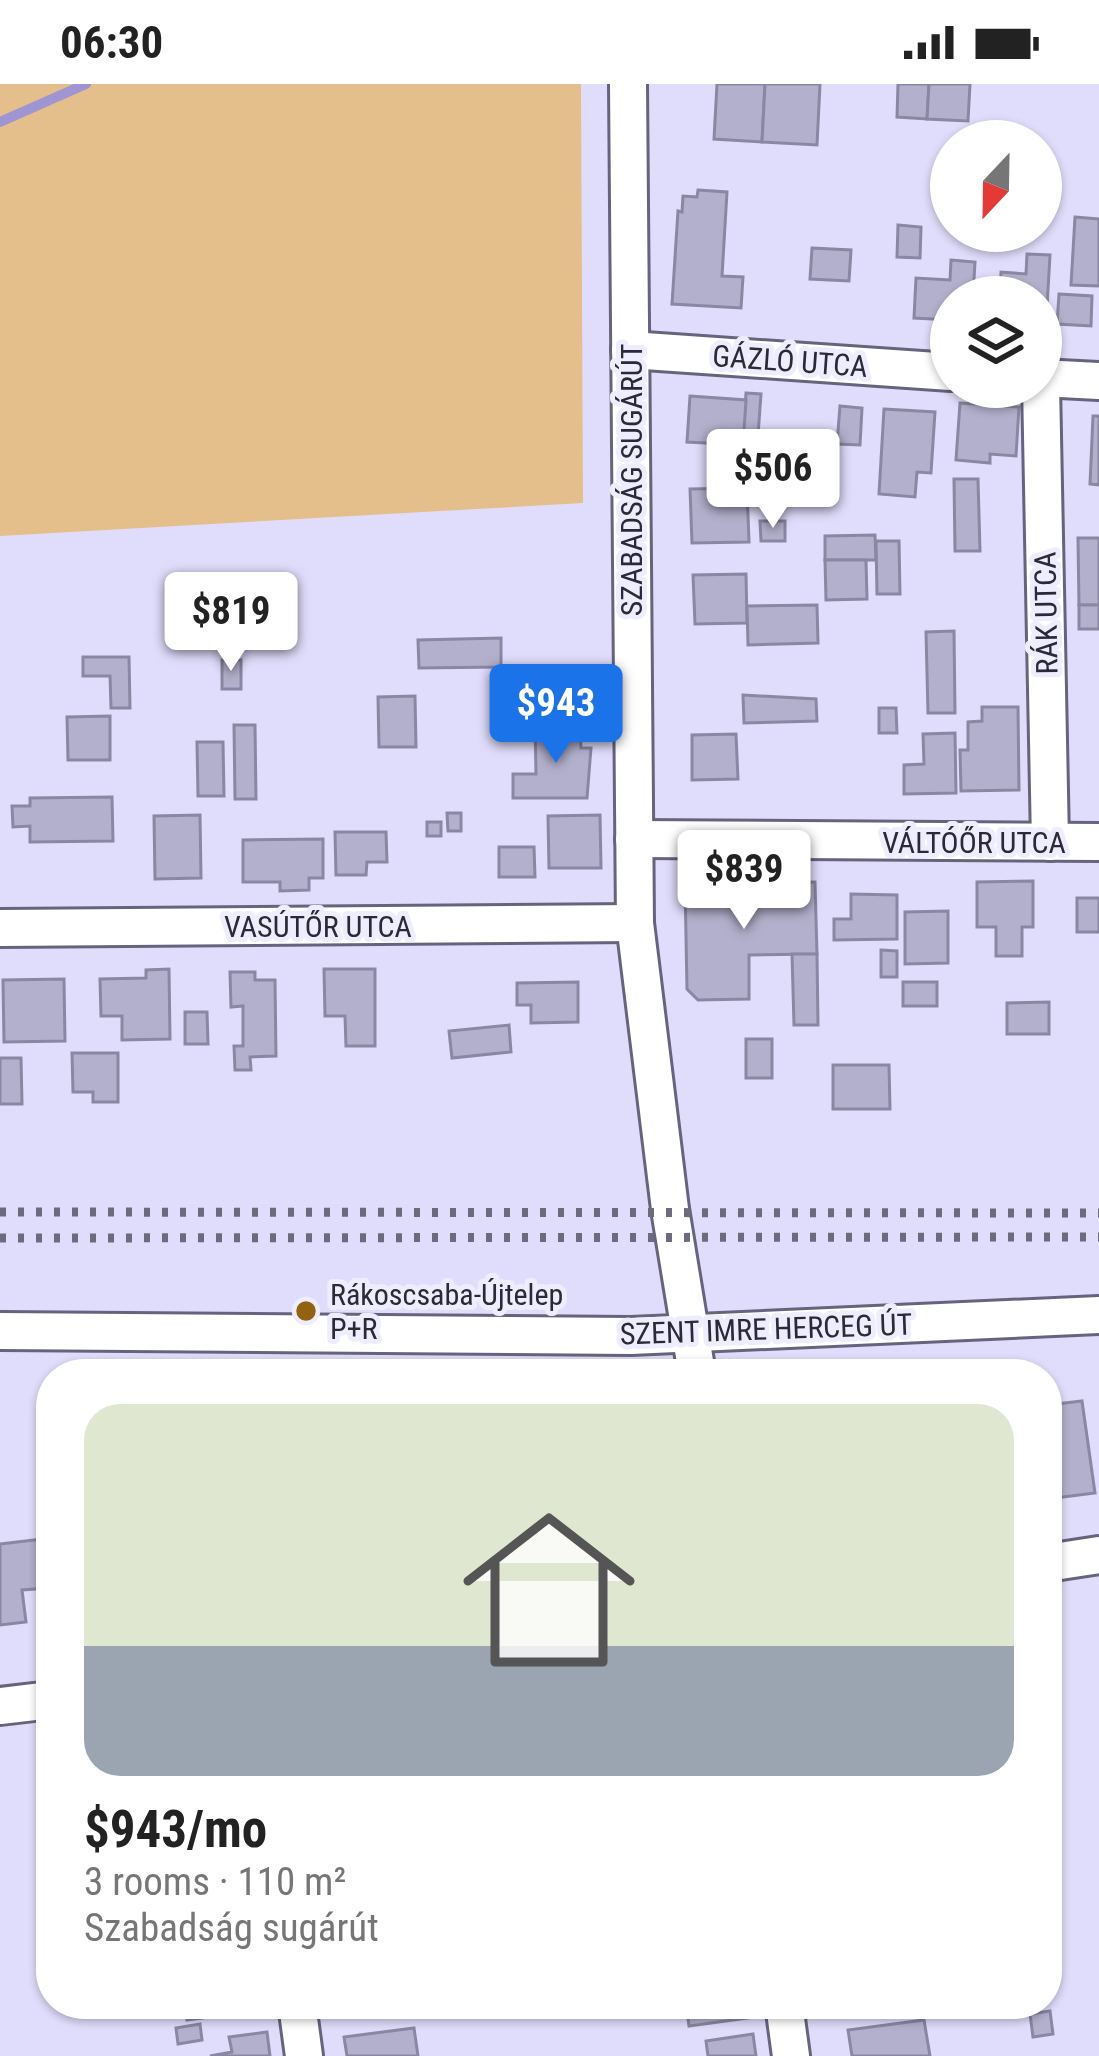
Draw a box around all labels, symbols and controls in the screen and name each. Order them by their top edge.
text: 06:30 [60,16,163,69]
north arrow [930,120,1062,252]
map controls [930,120,1062,408]
button: layers [930,276,1062,408]
street label: GÁZLÓ UTCA [711,338,869,384]
street label: SZABADSÁG SUGÁRÚT [614,344,649,616]
pin: $506 [702,429,844,531]
text: $506 [734,445,812,491]
street label: RÁK UTCA [1027,551,1065,675]
pin: $819 [160,572,302,674]
text: $819 [192,588,270,634]
pin: $943 [485,664,627,766]
text: $943 [517,680,595,726]
street label: VÁLTÓŐR UTCA [882,825,1066,860]
pin: $839 [673,830,815,932]
text: $839 [705,846,783,892]
street label: VASÚTŐR UTCA [224,909,412,944]
place label: Rákoscsaba-Újtelep P+R [330,1277,563,1346]
marker: Rákoscsaba-Újtelep P+R [293,1298,319,1324]
street label: SZENT IMRE HERCEG ÚT [619,1306,913,1352]
icon: home [441,1482,657,1698]
text: $943/mo [84,1800,267,1859]
text: 3 rooms · 110 m² [84,1859,346,1905]
text: Szabadság sugárút [84,1905,379,1951]

